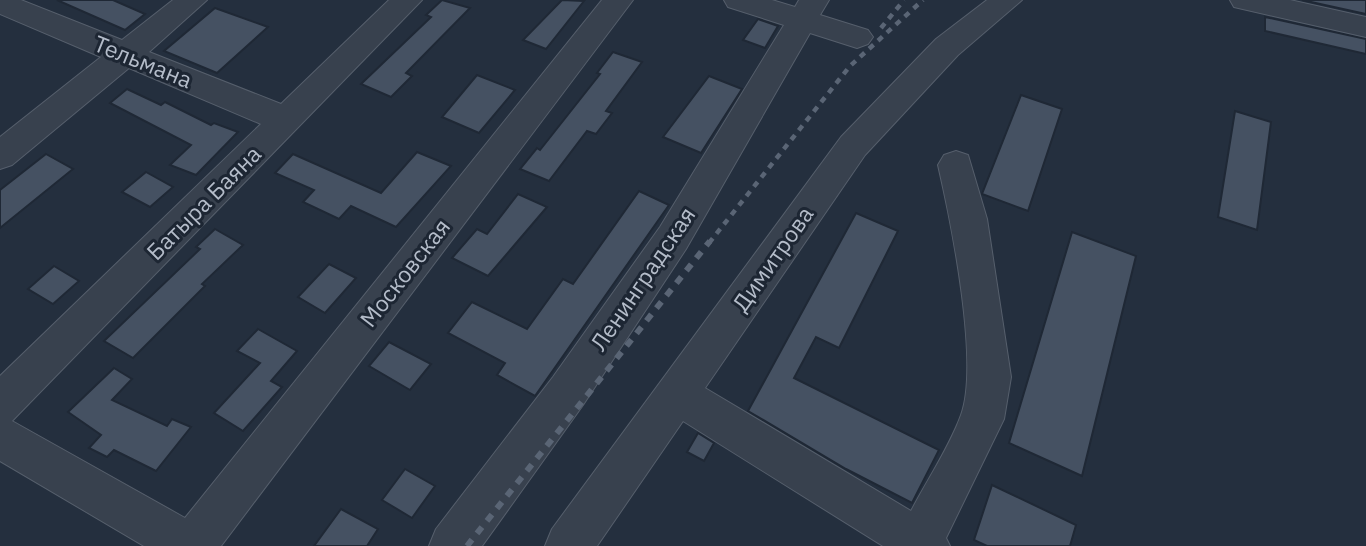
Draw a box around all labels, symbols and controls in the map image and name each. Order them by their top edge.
street label: Тельмана [90,28,197,94]
street label: Батыра Баяна [140,139,267,266]
street label: Димитрова [725,200,819,317]
street label: Ленинградская [583,201,701,356]
street label: Московская [352,212,456,333]

